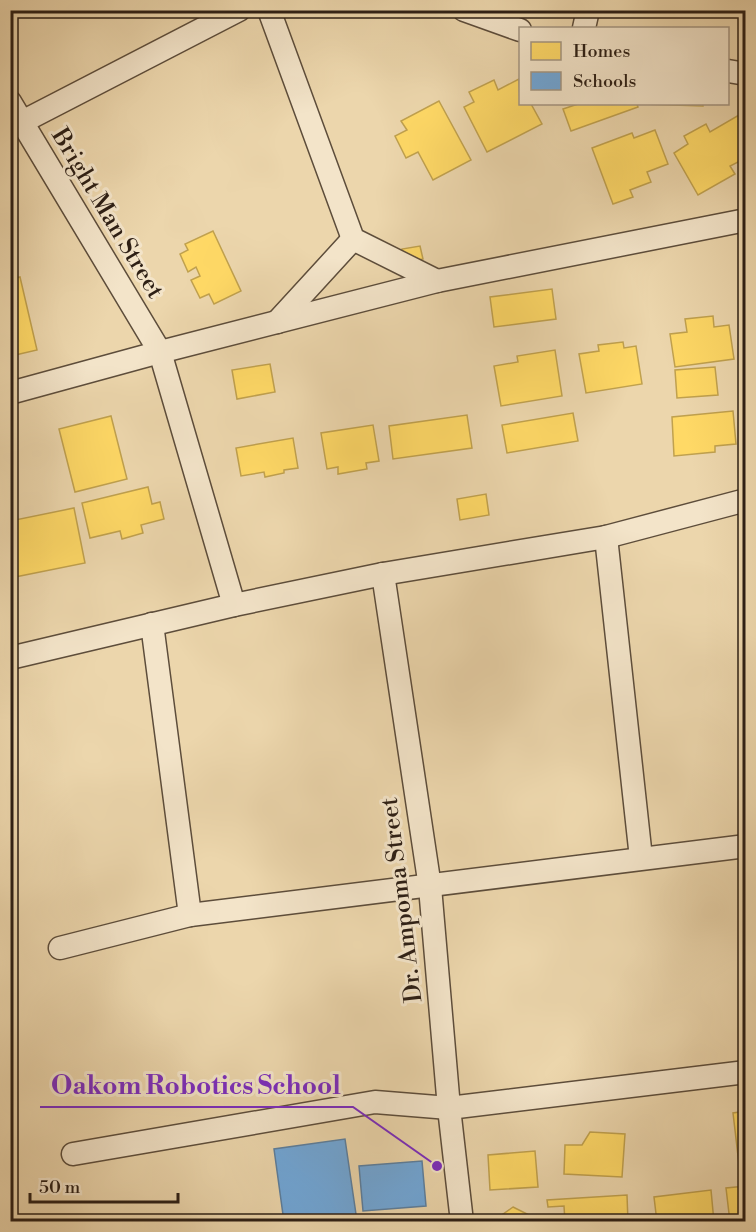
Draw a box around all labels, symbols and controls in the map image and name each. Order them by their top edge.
legend [519,27,729,105]
text: Homes [573,40,630,63]
text: Schools [573,70,637,93]
street label: Bright Man Street [44,122,170,305]
street label: Dr. Ampoma Street [374,795,429,1004]
callout: Oakom Robotics School [40,1063,353,1107]
text: Oakom Robotics School [51,1070,341,1102]
scale bar [30,1166,178,1204]
text: 50 m [39,1176,81,1199]

